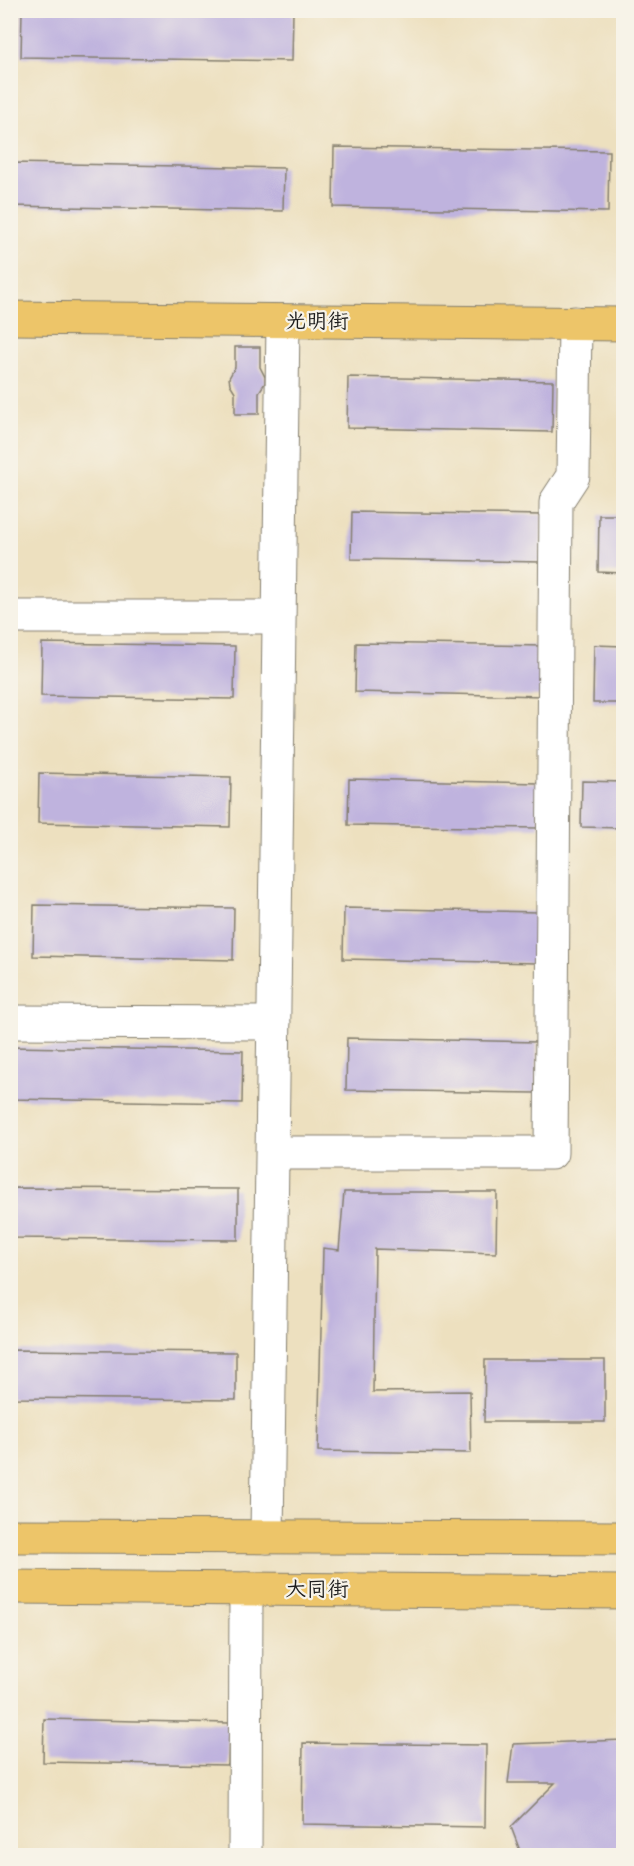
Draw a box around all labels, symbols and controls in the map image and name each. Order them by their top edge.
street label: 光明街 [286,308,349,338]
street label: 大同街 [286,1576,349,1606]

